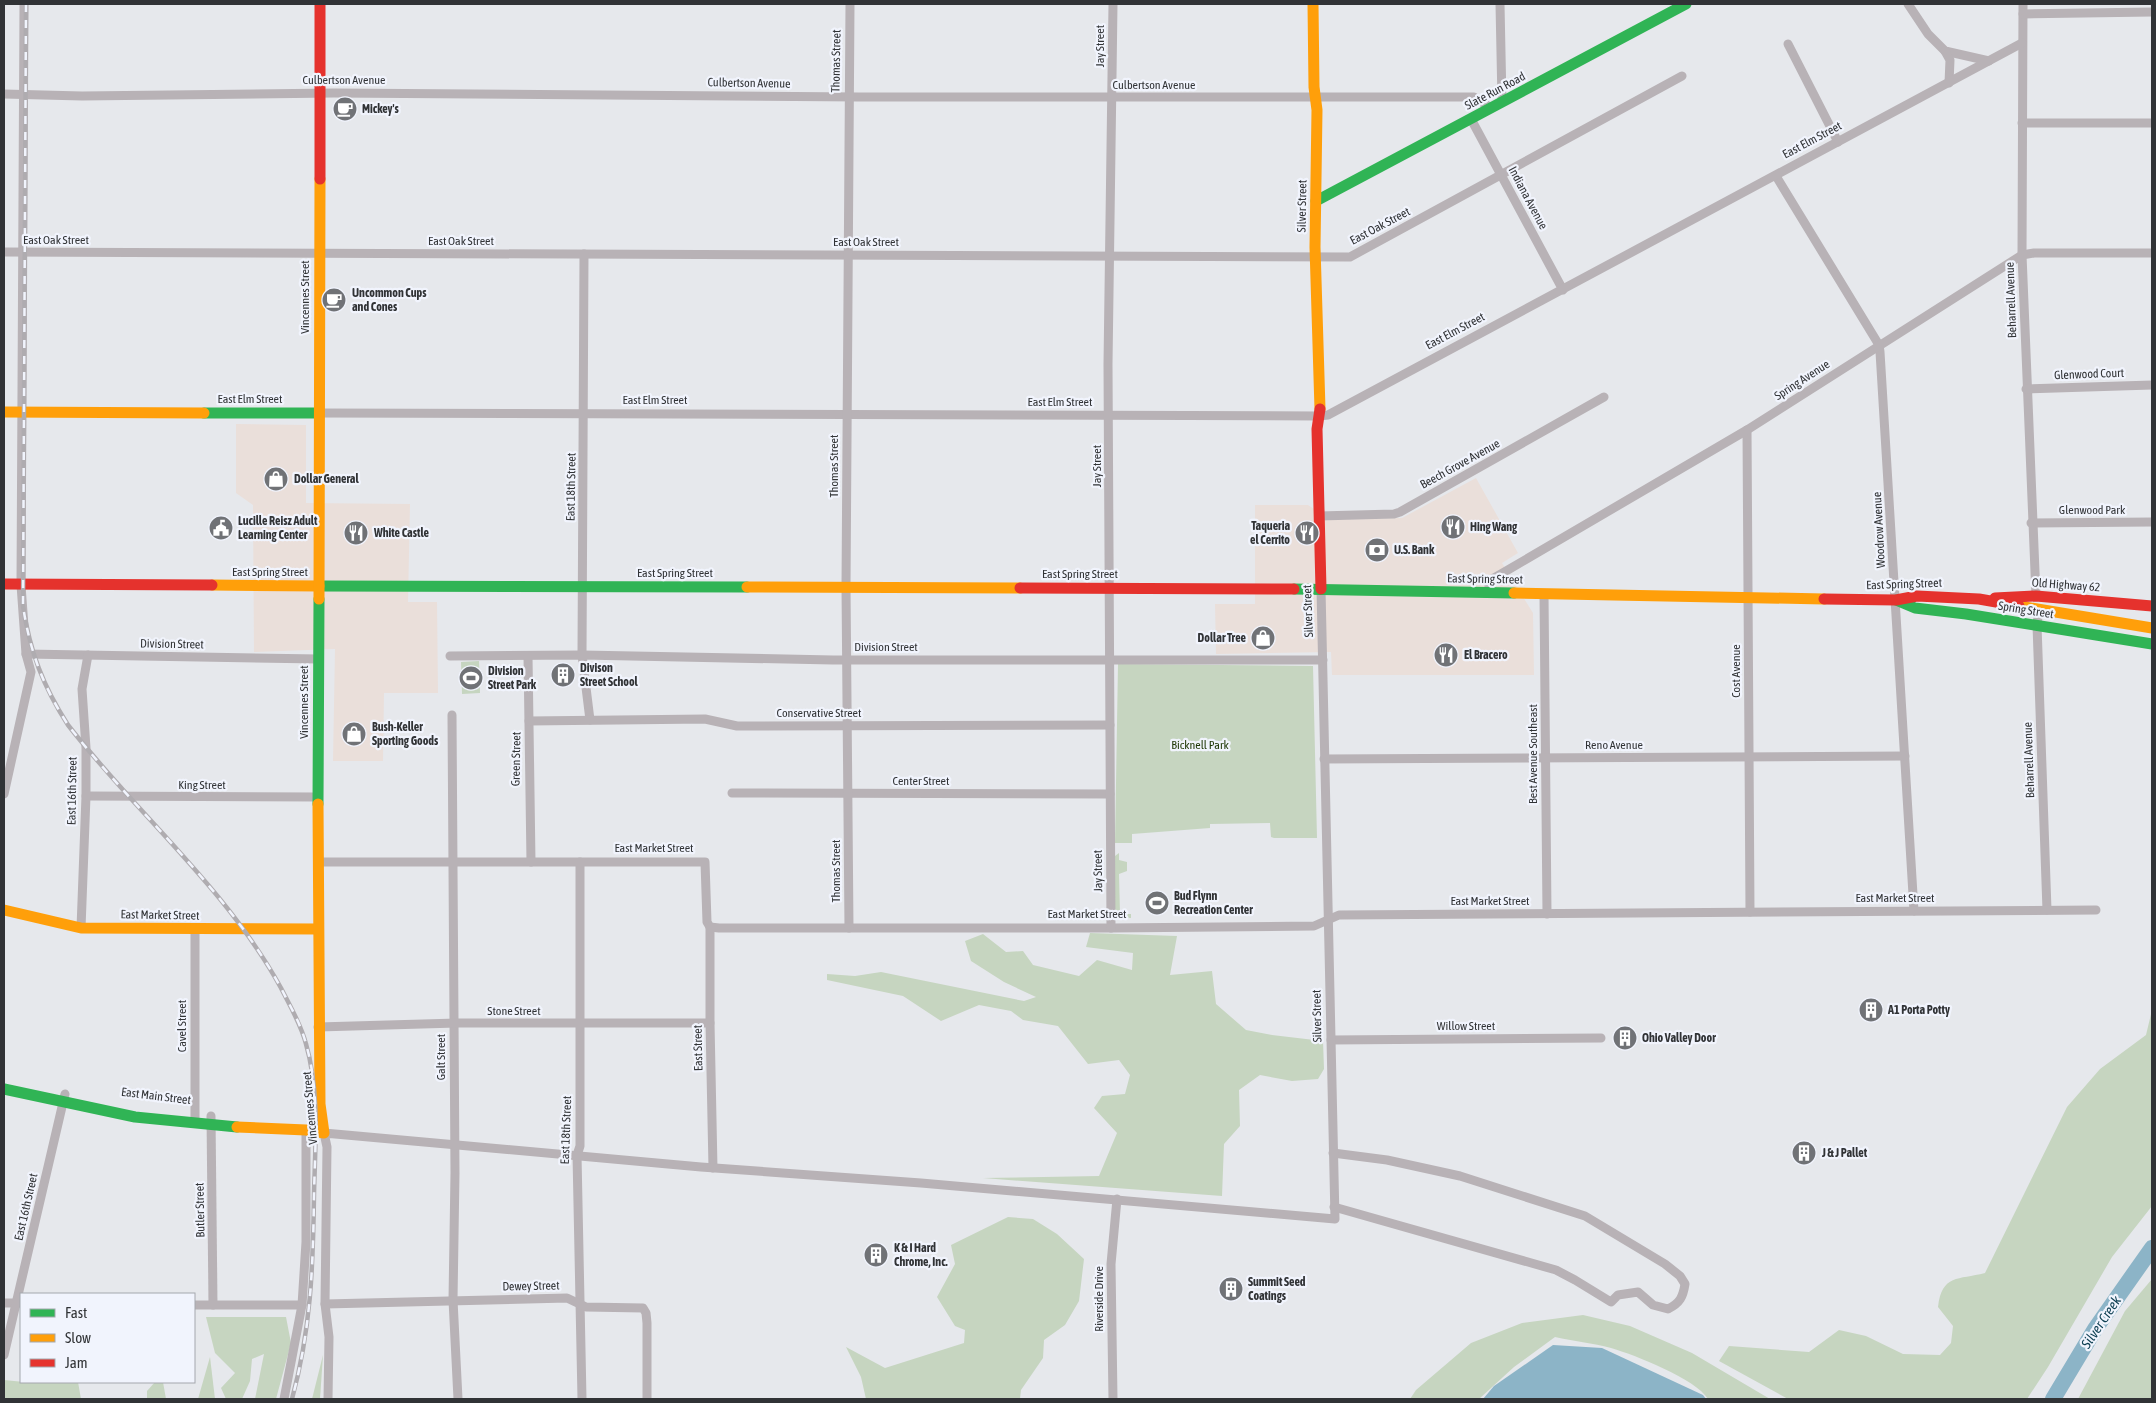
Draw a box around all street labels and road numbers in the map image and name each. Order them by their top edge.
street label: Jay Street [1093,24,1107,67]
street label: Thomas Street [828,29,844,93]
street label: Slate Run Road [1462,69,1528,113]
street label: Culbertson Avenue [303,73,385,87]
street label: Culbertson Avenue [707,75,791,91]
street label: Culbertson Avenue [1113,78,1195,92]
street label: East Elm Street [1780,118,1844,161]
street label: Indiana Avenue [1506,164,1550,232]
street label: Silver Street [1295,179,1309,232]
street label: East Oak Street [1348,204,1413,248]
street label: East Oak Street [23,233,89,247]
street label: East Oak Street [428,234,494,248]
street label: East Oak Street [833,235,899,249]
street label: Vincennes Street [298,260,312,334]
street label: Beharrell Avenue [2003,262,2019,338]
street label: East Elm Street [1423,309,1487,352]
street label: Spring Avenue [1772,357,1832,403]
street label: Glenwood Court [2054,366,2125,382]
street label: East Elm Street [218,392,283,406]
street label: East Elm Street [623,393,688,407]
street label: East Elm Street [1028,395,1093,409]
street label: Thomas Street [827,434,841,497]
street label: Beech Grove Avenue [1418,436,1502,492]
street label: Jay Street [1090,444,1104,487]
street label: East 18th Street [563,452,579,521]
street label: Woodrow Avenue [1870,491,1888,569]
street label: Glenwood Park [2059,503,2126,517]
street label: East Spring Street [232,565,309,579]
street label: East Spring Street [637,566,714,580]
street label: East Spring Street [1042,567,1119,581]
street label: East Spring Street [1447,571,1524,587]
street label: East Spring Street [1866,576,1943,592]
street label: Old Highway 62 [2031,576,2101,594]
street label: Silver Street [1300,584,1316,638]
street label: Spring Street [1997,599,2055,621]
street label: Division Street [140,636,204,652]
street label: Division Street [854,640,918,654]
street label: Cost Avenue [1729,644,1743,698]
street label: Vincennes Street [297,665,311,739]
street label: Best Avenue Southeast [1526,704,1540,804]
street label: Conservative Street [777,706,862,720]
street label: Beharrell Avenue [2021,722,2037,798]
street label: Green Street [509,731,523,786]
street label: Reno Avenue [1585,738,1643,752]
street label: East 16th Street [64,756,80,825]
street label: Center Street [893,774,950,788]
street label: King Street [178,778,226,792]
street label: Thomas Street [829,839,843,902]
street label: East Market Street [614,841,694,855]
street label: Jay Street [1091,849,1105,892]
street label: East Market Street [1855,891,1935,905]
street label: East Market Street [1450,894,1530,908]
street label: East Market Street [120,907,200,923]
street label: East Market Street [1047,907,1127,921]
street label: Silver Street [1310,989,1324,1042]
street label: Cavel Street [175,999,189,1052]
street label: Stone Street [487,1004,541,1018]
street label: Willow Street [1437,1019,1496,1033]
street label: East Street [691,1024,705,1071]
street label: Galt Street [434,1033,448,1080]
street label: Vincennes Street [300,1070,320,1145]
street label: East Main Street [120,1085,192,1107]
street label: East 18th Street [558,1095,574,1165]
street label: East 16th Street [11,1171,41,1242]
street label: Butler Street [193,1182,207,1238]
street label: Riverside Drive [1092,1266,1106,1332]
street label: Dewey Street [502,1278,560,1293]

